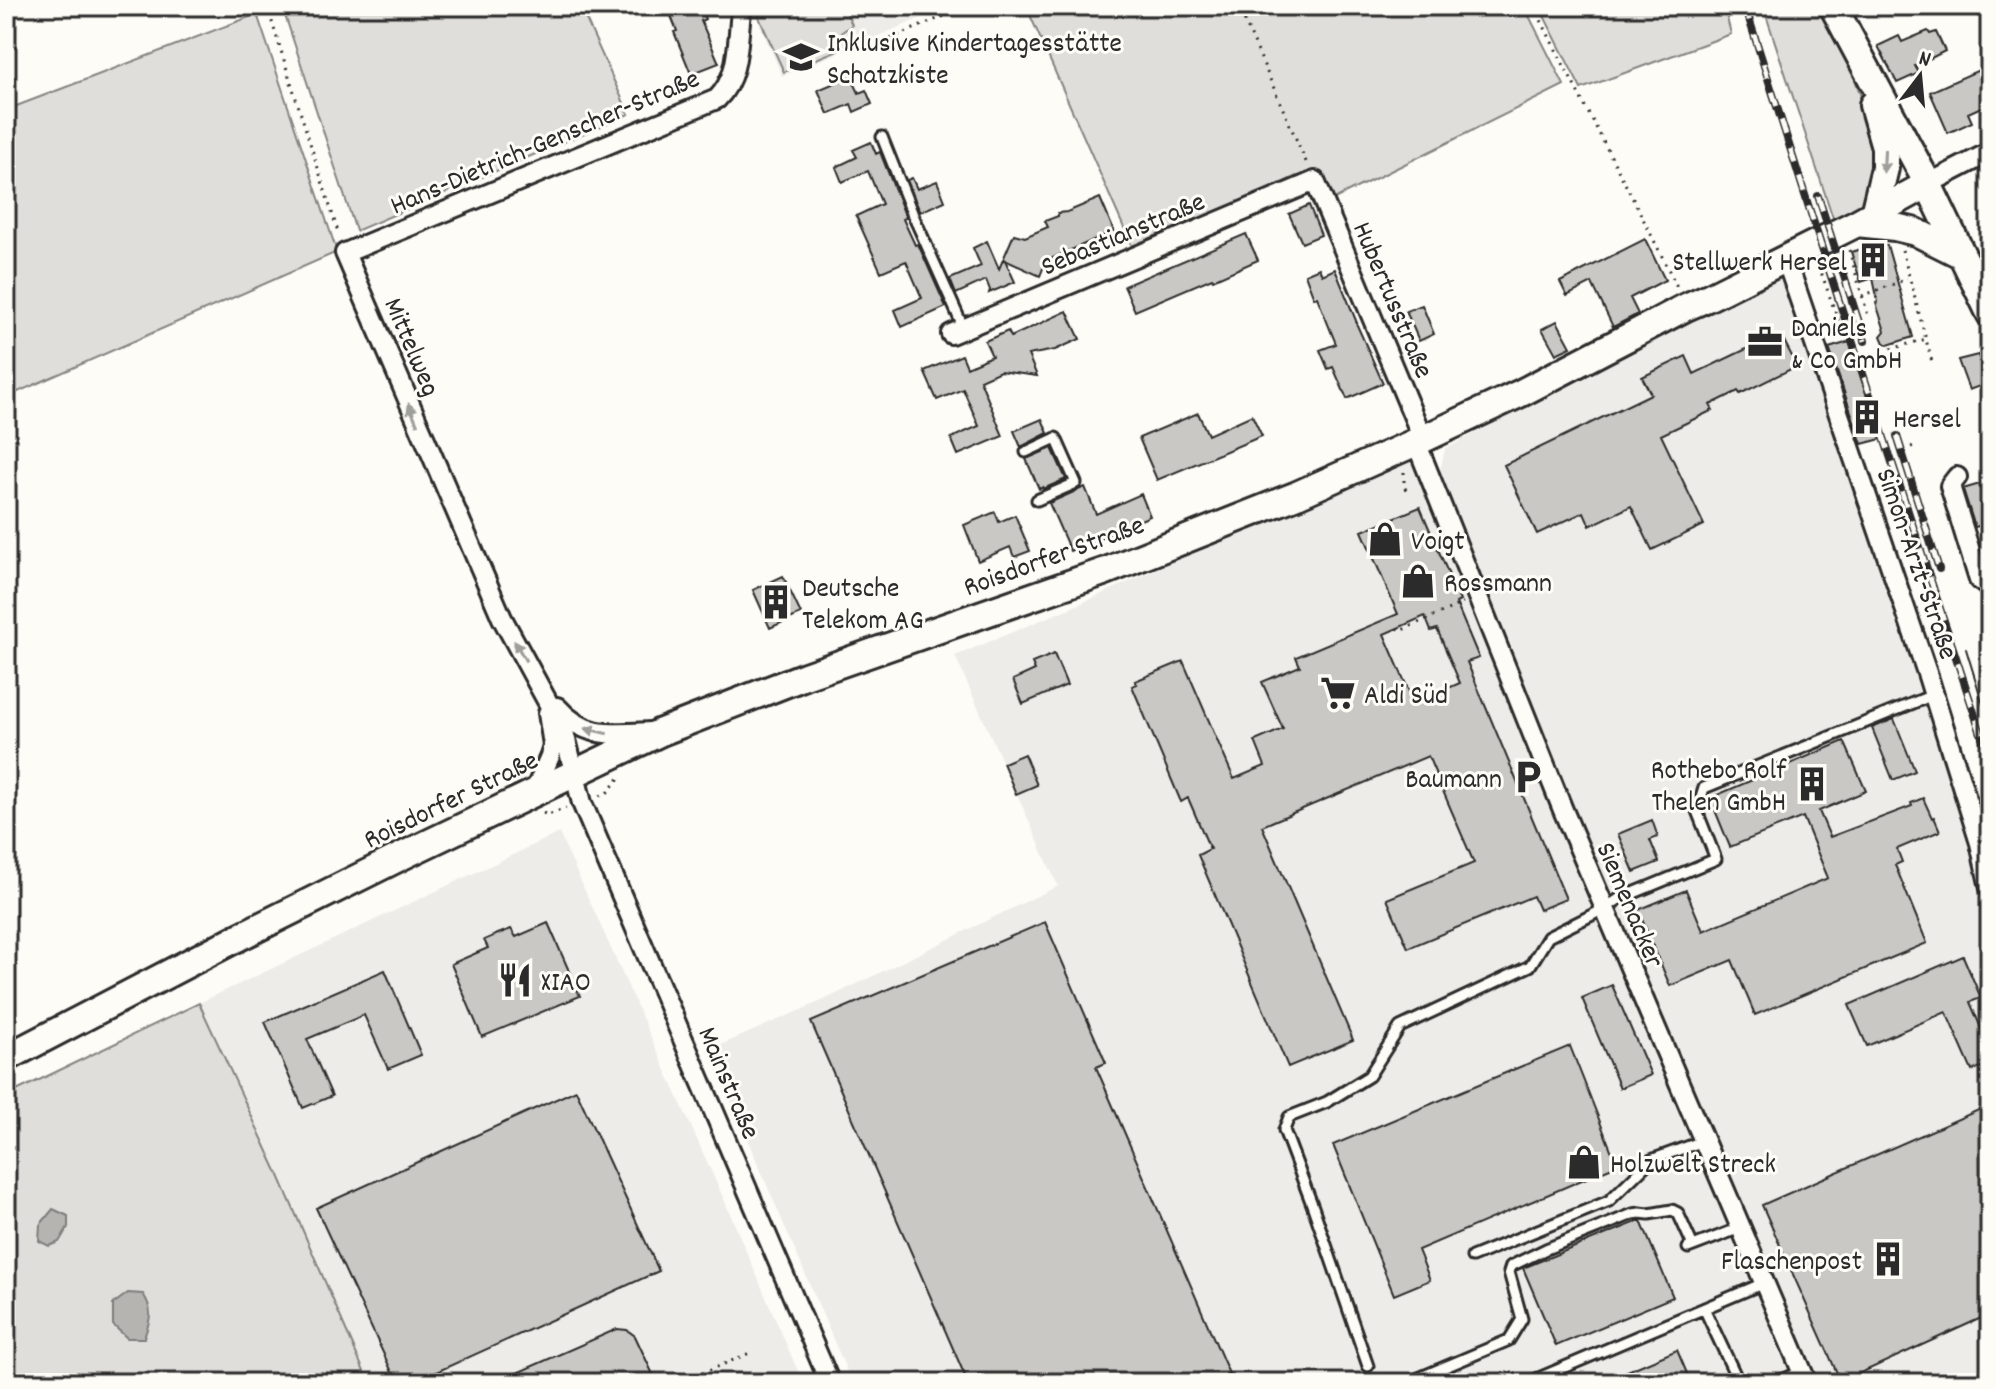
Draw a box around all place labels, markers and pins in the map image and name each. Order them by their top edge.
place label: Inklusive Kindertagesstätte Schatzkiste [827,26,1122,98]
school or university icon: Inklusive Kindertagesstätte Schatzkiste [782,38,820,76]
building icon: Stellwerk Hersel [1854,241,1892,279]
place label: Stellwerk Hersel [1672,245,1847,285]
place label: Daniels & Co GmbH [1791,311,1902,383]
office icon: Daniels & Co GmbH [1746,323,1784,361]
building icon: Hersel [1848,398,1886,436]
place label: Hersel [1893,402,1961,442]
shop icon: Voigt [1366,520,1404,558]
place label: Voigt [1411,524,1465,564]
shop icon: Rossmann [1399,562,1437,600]
place label: Rossmann [1444,566,1552,606]
place label: Deutsche Telekom AG [802,571,924,643]
building icon: Deutsche Telekom AG [757,583,795,621]
supermarket icon: Aldi Süd [1319,674,1357,712]
place label: Aldi Süd [1364,678,1448,718]
place label: Rothebo Rolf Thelen GmbH [1651,753,1787,825]
parking icon: Baumann [1509,758,1547,796]
place label: Baumann [1405,762,1502,802]
building icon: Rothebo Rolf Thelen GmbH [1793,765,1831,803]
restaurant icon: XIAO [496,961,534,999]
place label: XIAO [541,965,591,1005]
shop icon: Holzwelt Streck [1565,1143,1603,1181]
place label: Holzwelt Streck [1610,1147,1776,1187]
building icon: Flaschenpost [1869,1240,1907,1278]
place label: Flaschenpost [1721,1244,1862,1284]

